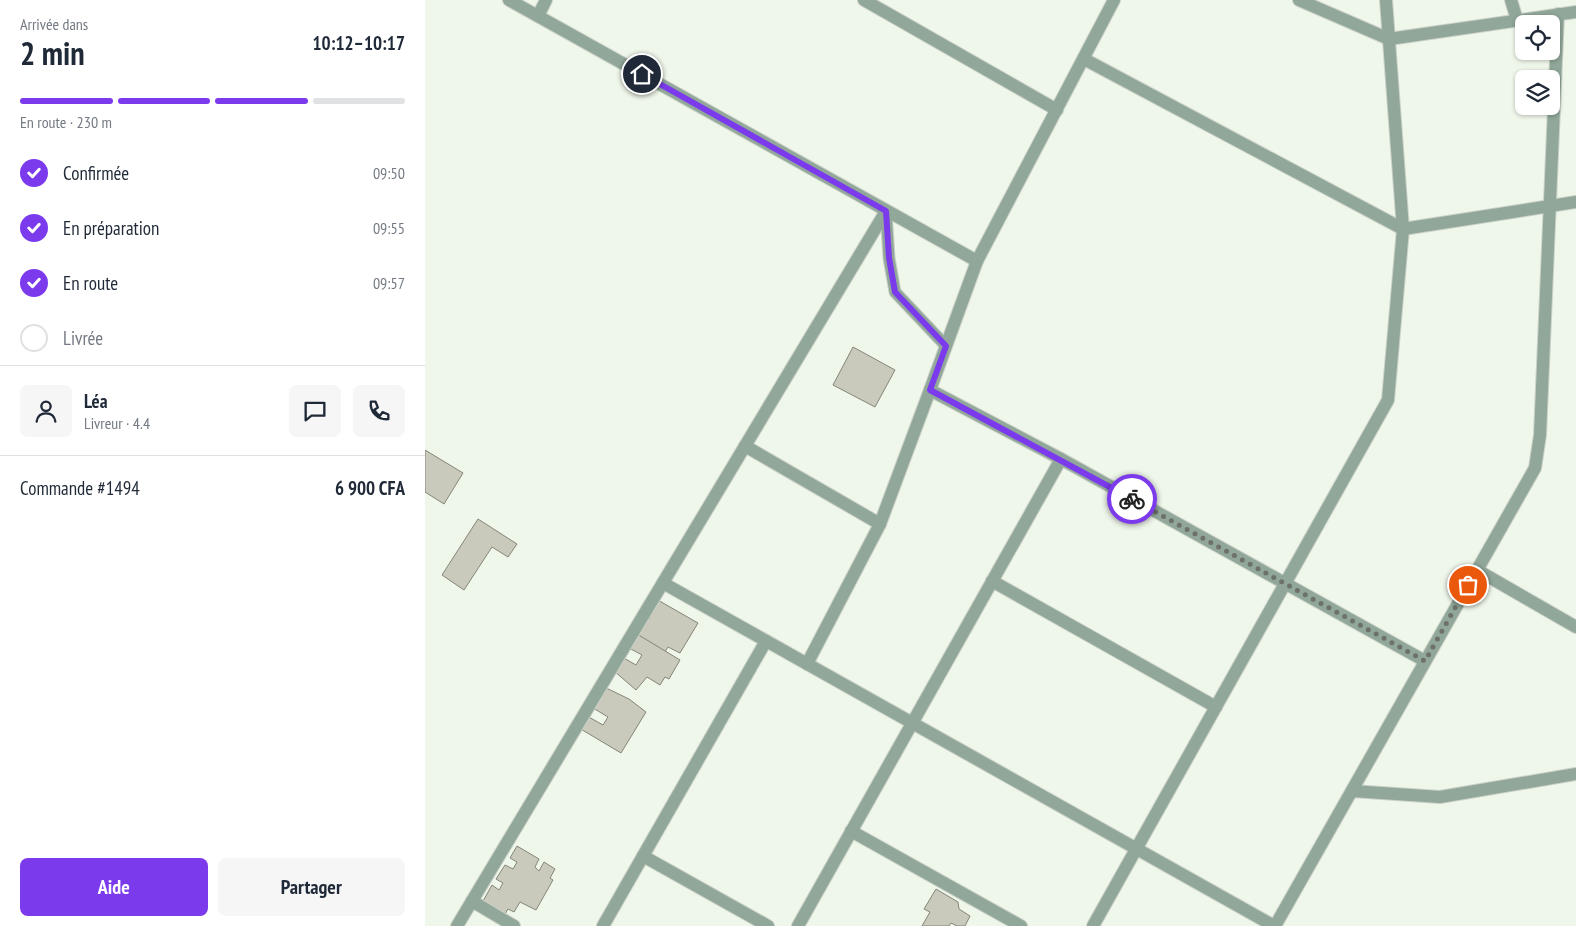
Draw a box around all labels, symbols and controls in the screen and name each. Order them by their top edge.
text: Arrivée dans [20,14,88,34]
map controls [1515,15,1560,115]
button: locate [1515,15,1560,60]
text: 10:12–10:17 [312,31,405,55]
text: 2 min [20,32,85,74]
pin [621,53,663,95]
icon: home [628,60,656,88]
button: layers [1515,70,1560,115]
text: En route · 230 m [20,112,112,132]
icon: check [20,159,48,187]
text: Confirmée [63,161,129,185]
text: 09:50 [373,163,405,183]
icon: check [20,214,48,242]
text: En préparation [63,216,159,240]
text: 09:55 [373,218,405,238]
icon: check [20,269,48,297]
text: En route [63,271,118,295]
text: 09:57 [373,273,405,293]
text: Livrée [63,326,103,350]
button: person [20,385,72,437]
button: chat [289,385,341,437]
button: phone [353,385,405,437]
text: Léa [84,389,108,413]
text: Livreur · 4.4 [84,413,150,433]
courier [1107,474,1157,524]
text: Commande #1494 [20,476,140,500]
text: 6 900 CFA [335,476,405,500]
icon: bike [1118,485,1146,513]
pin [1447,564,1489,606]
icon: bag [1454,571,1482,599]
button: Aide [20,858,208,916]
button: Partager [218,858,405,916]

